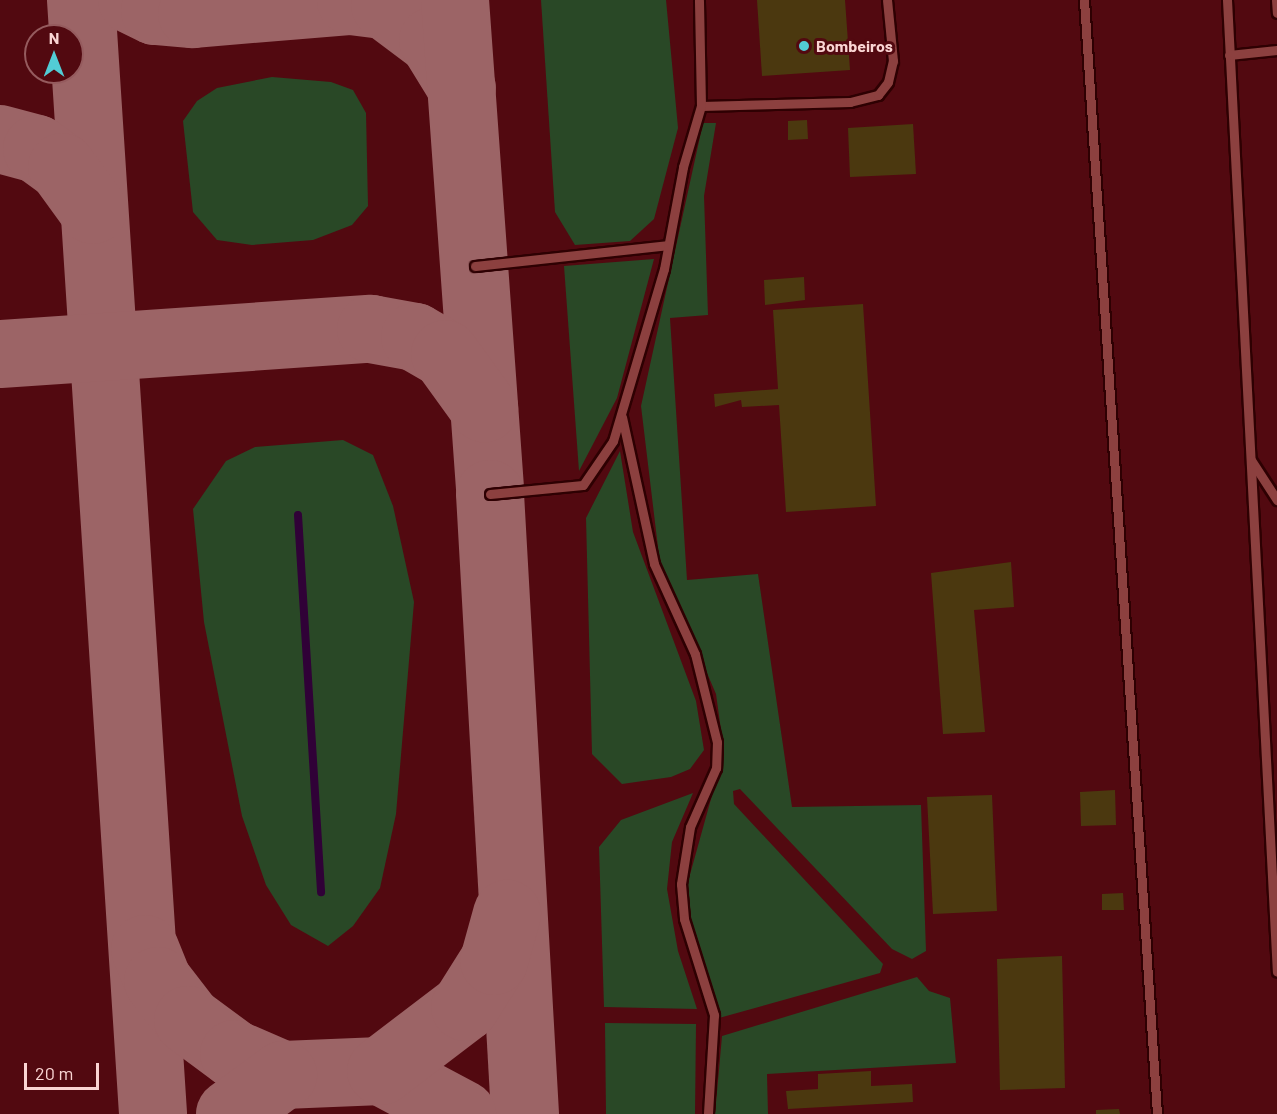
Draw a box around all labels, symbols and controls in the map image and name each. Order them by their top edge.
north arrow [24,24,84,84]
text: N [49,28,59,47]
place label: Bombeiros [816,36,893,56]
marker: Bombeiros [797,39,811,53]
scale bar [27,1051,102,1089]
text: 20 m [35,1062,73,1084]

